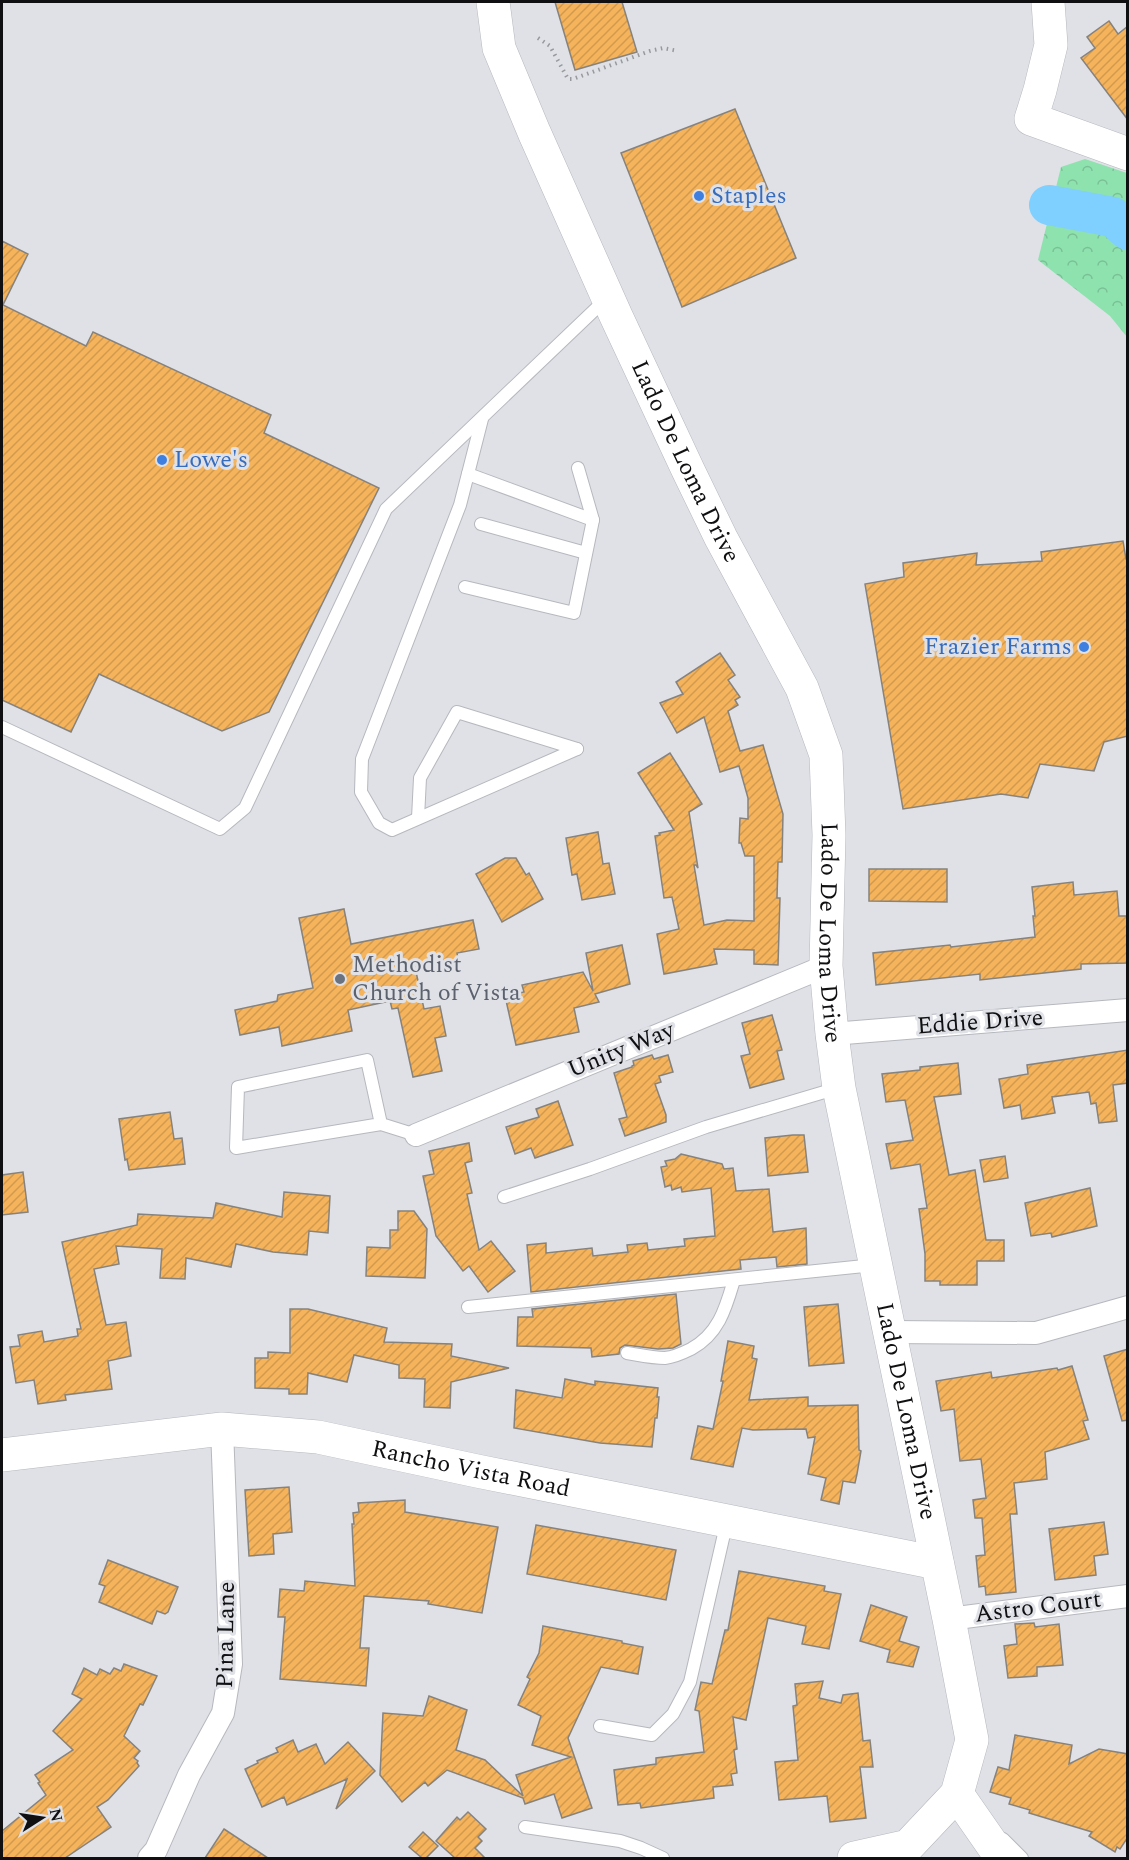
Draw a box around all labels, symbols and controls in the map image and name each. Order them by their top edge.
place label: Staples [711,178,787,214]
marker: Staples [692,189,706,203]
street label: Lado De Loma Drive [621,354,749,569]
place label: Lowe's [174,442,248,478]
marker: Lowe's [155,453,169,467]
place label: Frazier Farms [924,629,1072,665]
marker: Frazier Farms [1077,640,1091,654]
street label: Lado De Loma Drive [808,822,851,1045]
place label: Methodist Church of Vista [352,947,521,1011]
marker: Methodist Church of Vista [333,972,347,986]
street label: Eddie Drive [916,1000,1044,1044]
street label: Unity Way [562,1012,681,1088]
street label: Lado De Loma Drive [866,1300,946,1523]
street label: Rancho Vista Road [368,1431,573,1507]
street label: Pina Lane [207,1581,245,1689]
street label: Astro Court [973,1581,1103,1633]
north arrow [12,1788,72,1848]
text: N [43,1806,69,1824]

